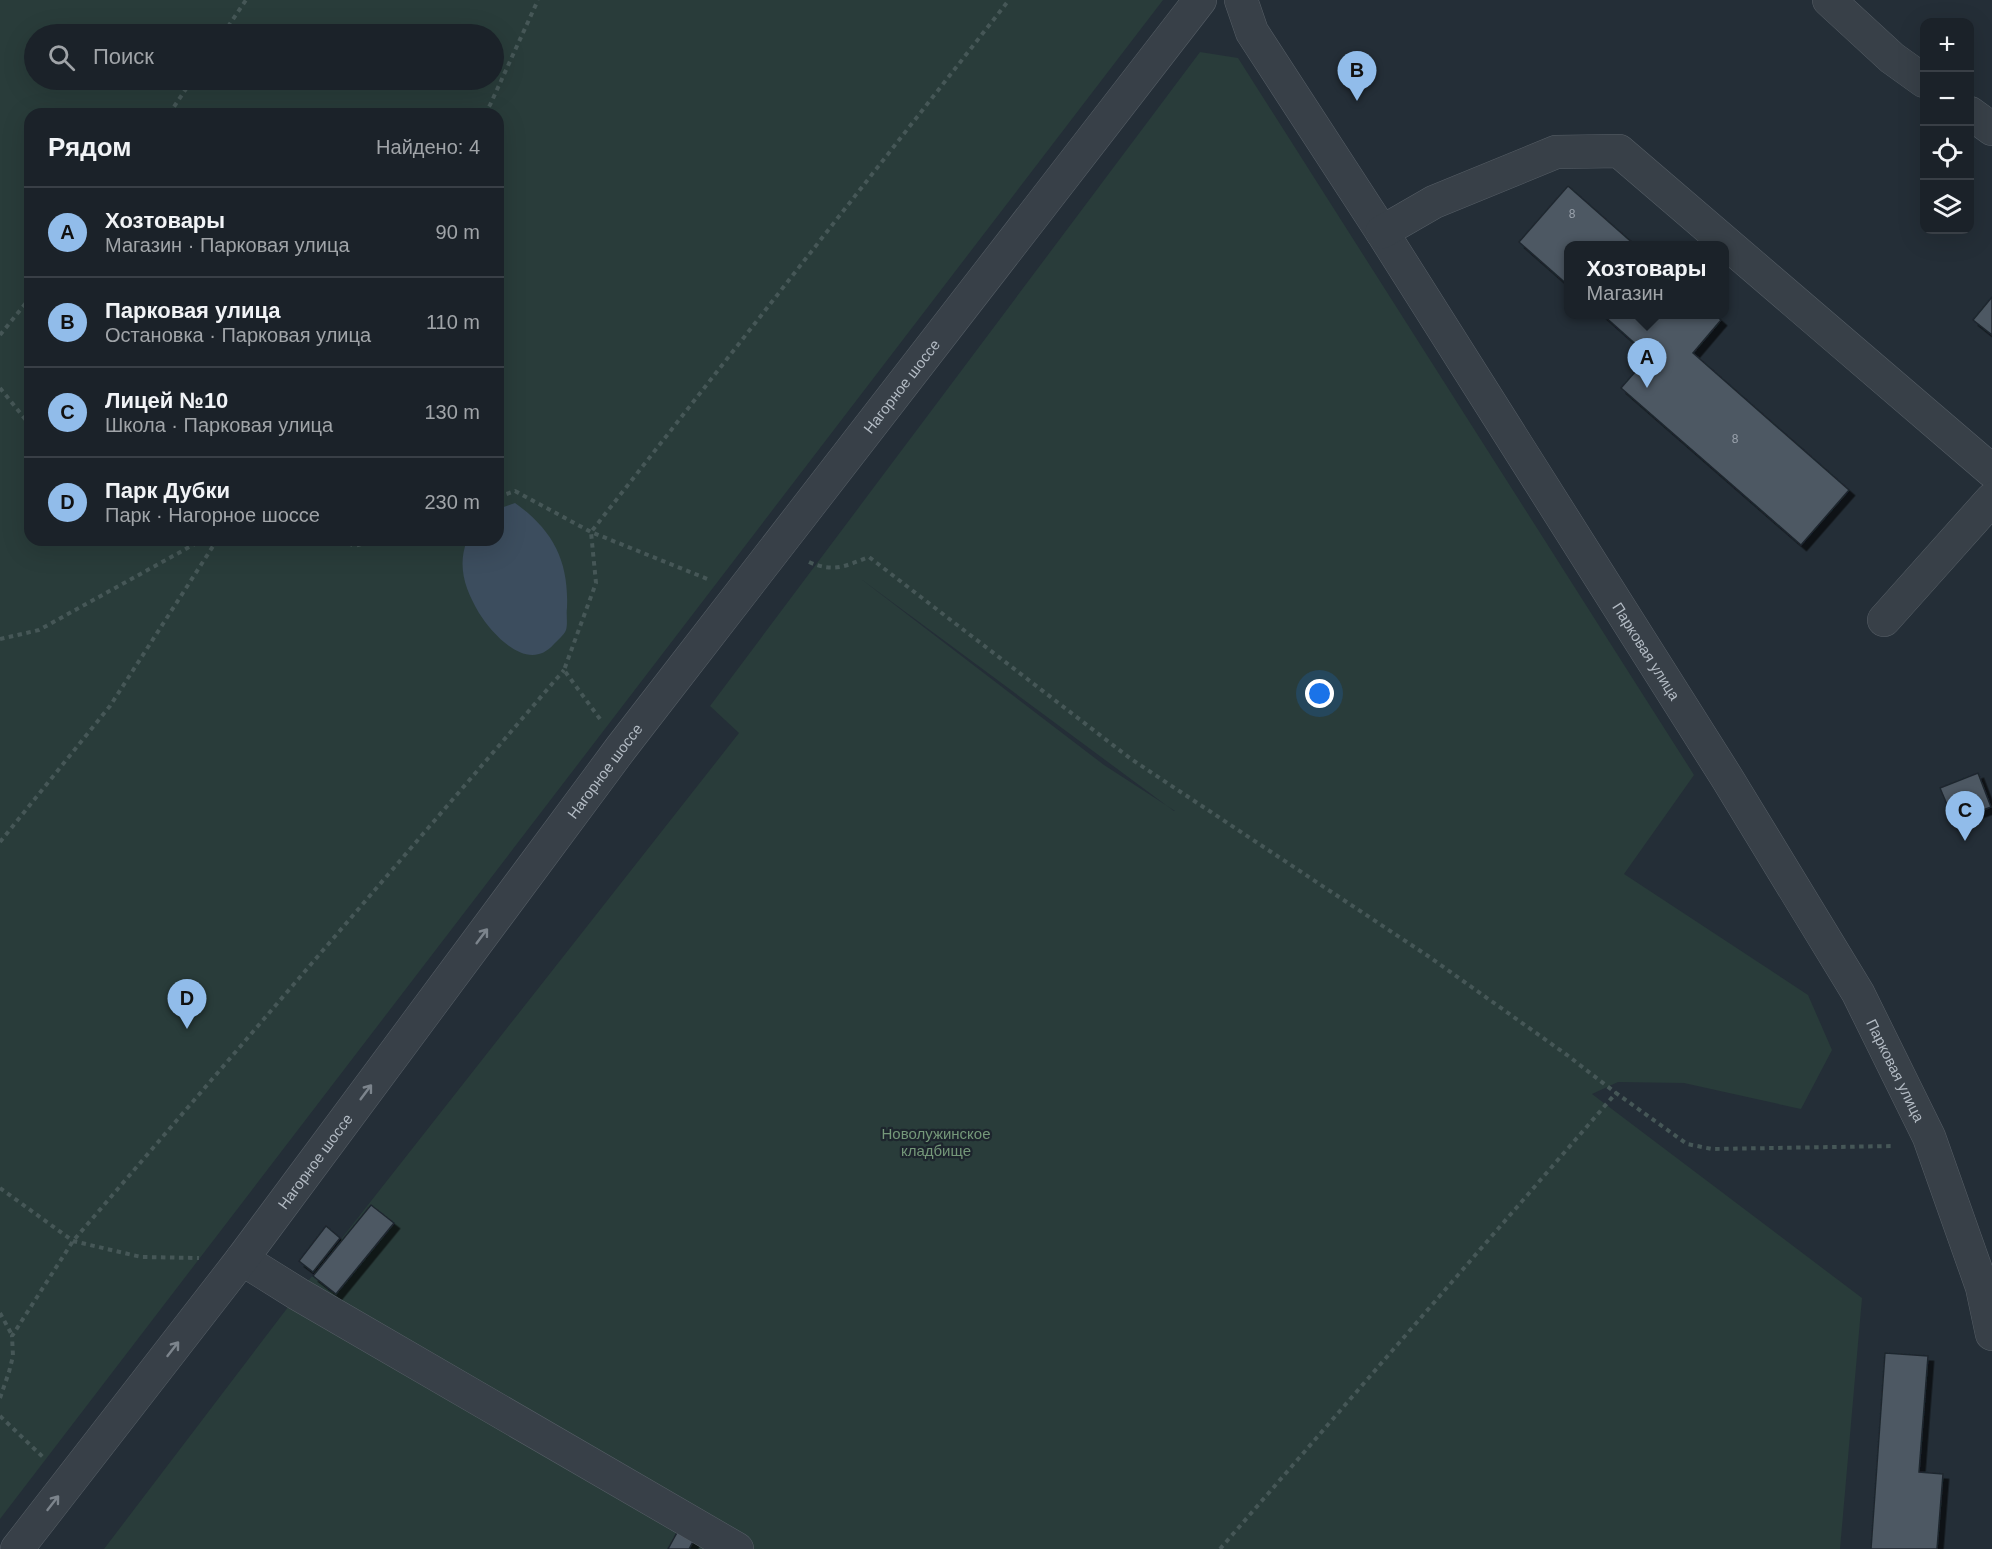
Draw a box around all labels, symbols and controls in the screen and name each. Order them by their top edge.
map controls [1920,18,1974,234]
button: + [1920,18,1974,72]
search box [24,24,504,90]
icon: search [45,41,78,74]
text: Поиск [93,44,154,69]
pin: B [1338,51,1376,101]
button: − [1920,72,1974,126]
button: locate [1920,126,1974,180]
text: Рядом [48,132,131,162]
text: Найдено: 4 [376,136,480,158]
button: layers [1920,180,1974,234]
house number: 8 [1569,207,1576,221]
text: Хозтовары [105,208,225,233]
text: A [60,221,75,243]
text: 90 m [436,221,480,243]
text: Магазин · Парковая улица [105,234,350,256]
popup [1564,241,1729,319]
text: Хозтовары [1586,256,1707,281]
text: Магазин [1586,282,1664,304]
text: Парковая улица [105,298,281,323]
text: B [60,311,75,333]
text: 110 m [426,311,480,333]
text: Остановка · Парковая улица [105,324,371,346]
street label: Нагорное шоссе [860,336,943,436]
pin: A [1628,338,1666,388]
text: Лицей №10 [105,388,228,413]
text: C [60,401,75,423]
text: 130 m [424,401,480,423]
text: Школа · Парковая улица [105,414,333,436]
house number: 8 [1732,432,1739,446]
text: Парк Дубки [105,478,230,503]
text: D [60,491,75,513]
text: 230 m [424,491,480,513]
text: Парк · Нагорное шоссе [105,504,320,526]
street label: Парковая улица [1610,599,1684,704]
your location [1305,679,1334,708]
street label: Нагорное шоссе [563,720,645,822]
pin: C [1946,792,1984,841]
one-way arrow [476,928,488,944]
pin: D [168,980,207,1029]
street label: Парковая улица [1864,1016,1929,1125]
one-way arrow [360,1085,372,1101]
street label: Нагорное шоссе [274,1110,355,1212]
park label: Новолужинское кладбище [881,1125,991,1159]
one-way arrow [166,1341,179,1357]
one-way arrow [47,1495,60,1511]

